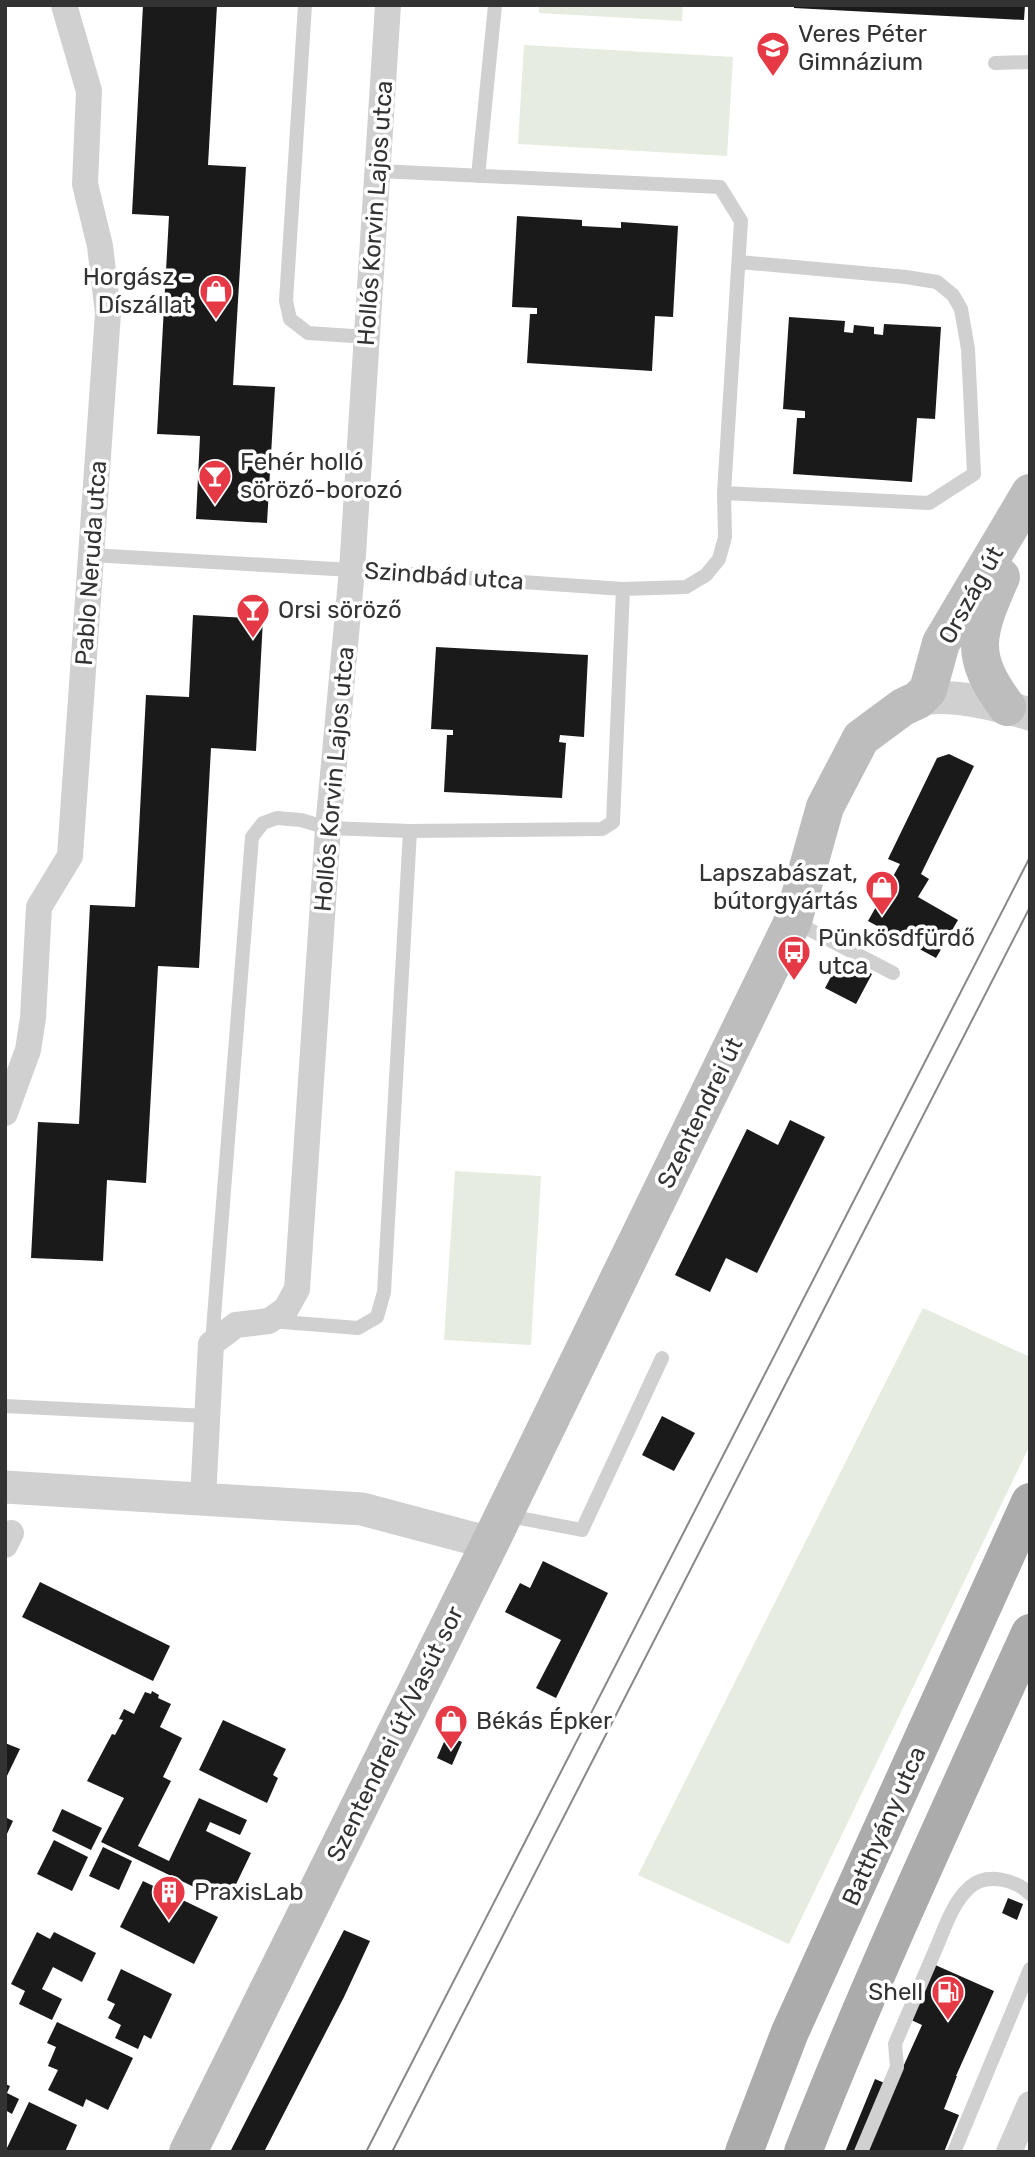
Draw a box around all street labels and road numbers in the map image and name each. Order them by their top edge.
street label: Hollós Korvin Lajos utca [352,79,398,347]
street label: Pablo Neruda utca [70,459,112,667]
street label: Ország út [933,541,1009,649]
street label: Szindbád utca [363,556,525,596]
street label: Hollós Korvin Lajos utca [308,645,360,913]
street label: Szentendrei út [651,1033,749,1193]
street label: Szentendrei út/Vasút sor [321,1602,469,1866]
street label: Batthyány utca [836,1742,932,1910]

